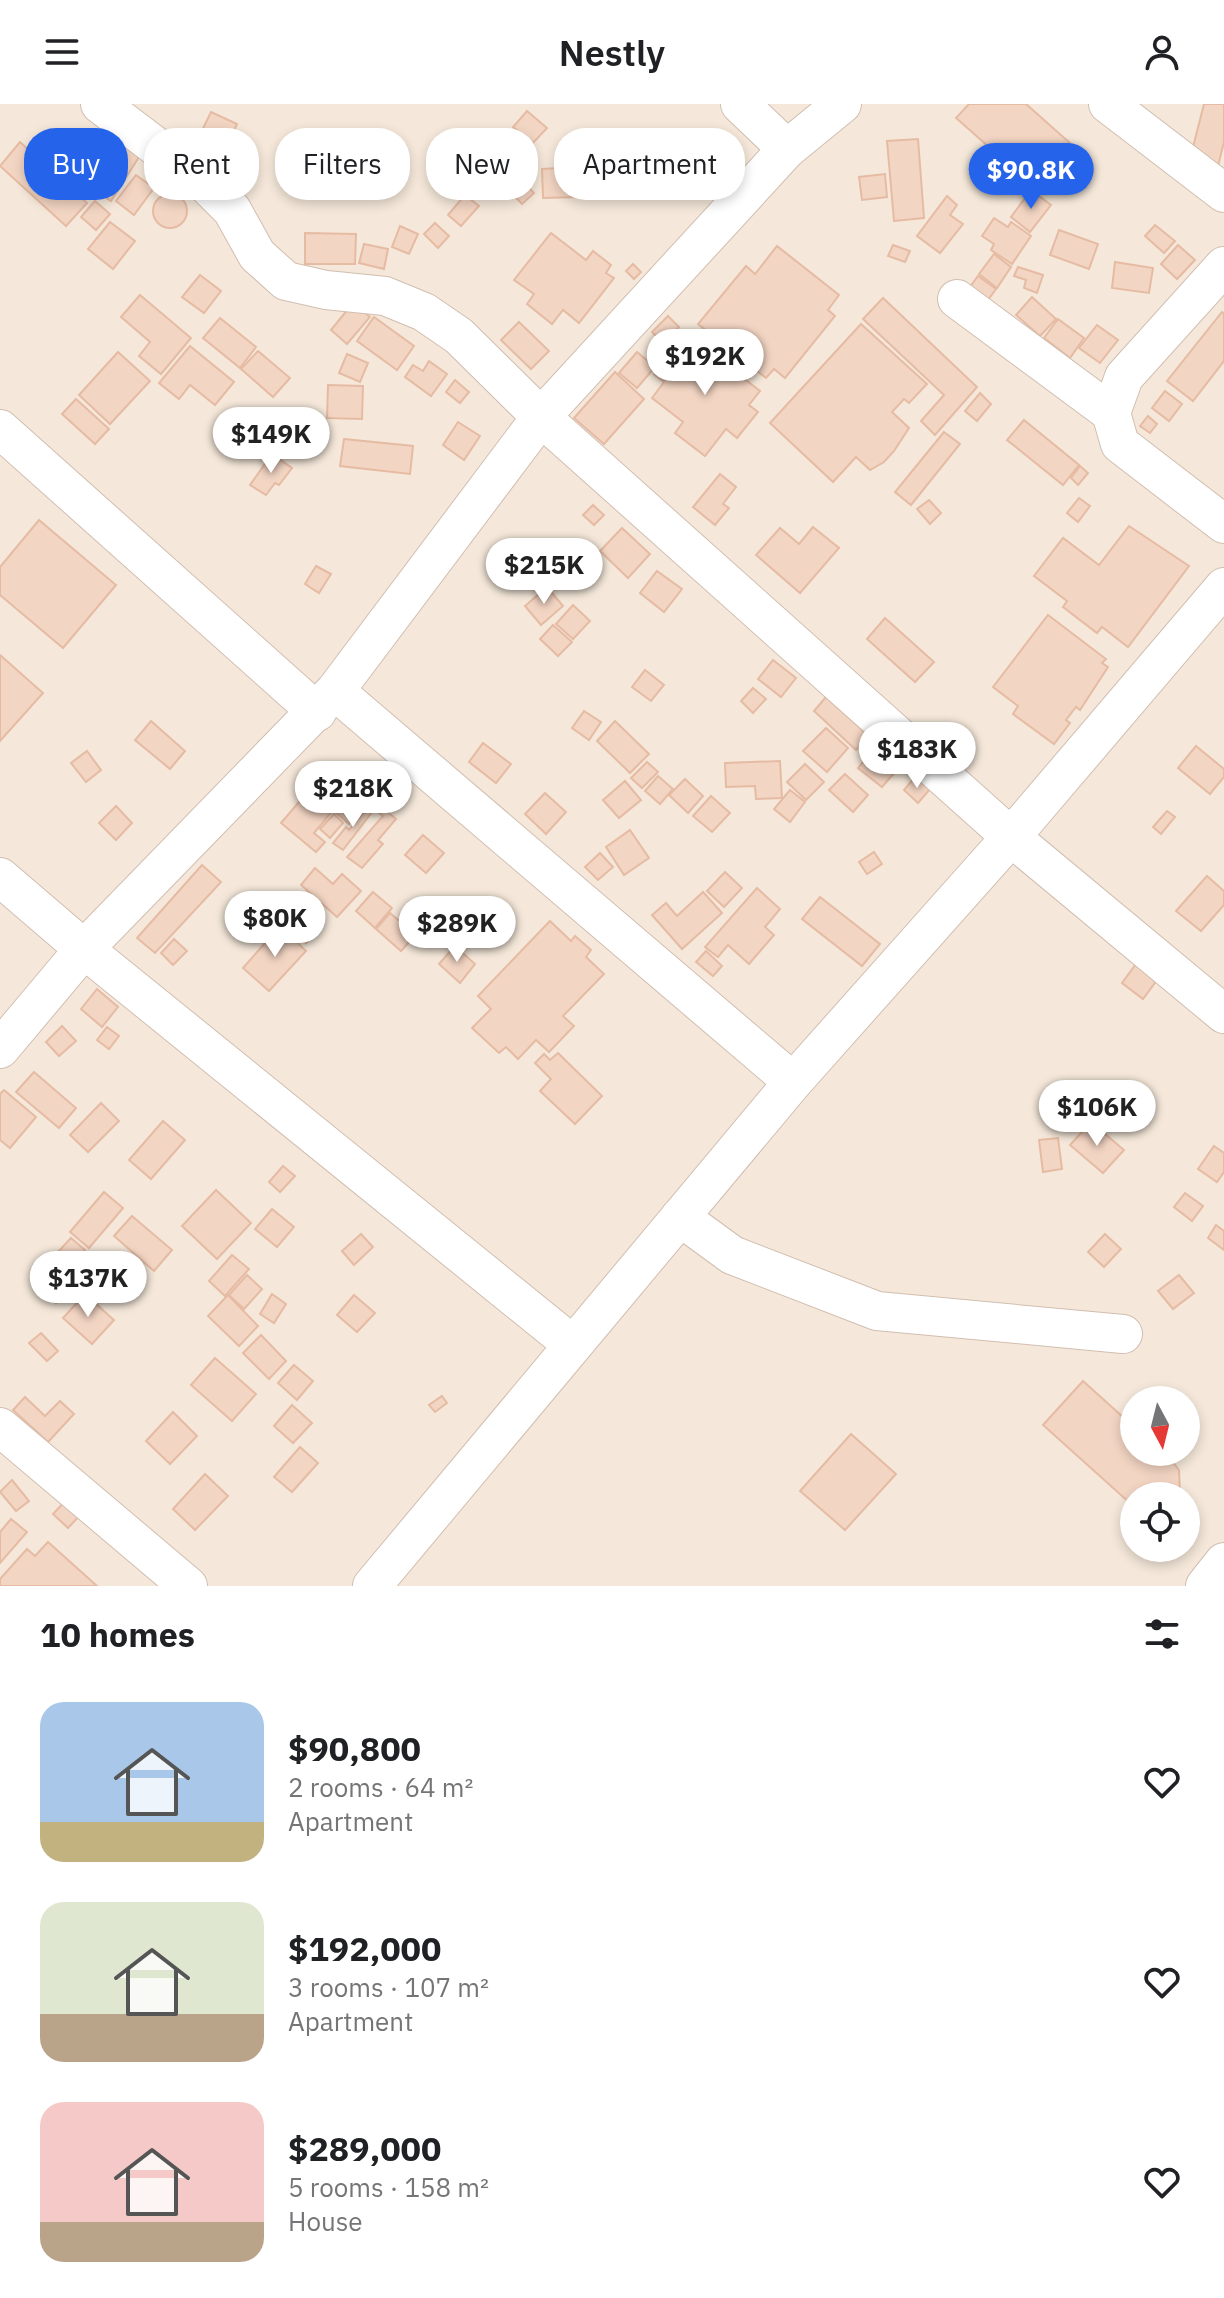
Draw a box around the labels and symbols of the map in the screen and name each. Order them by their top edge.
pin: $90.8K [966,143,1096,211]
pin: $192K [649,329,761,397]
pin: $149K [215,407,327,475]
pin: $215K [488,538,600,606]
pin: $183K [861,722,973,790]
pin: $218K [297,761,409,829]
pin: $80K [228,891,322,959]
pin: $289K [401,896,513,964]
pin: $106K [1041,1080,1153,1148]
pin: $137K [32,1251,144,1319]
north arrow [1120,1386,1200,1466]

